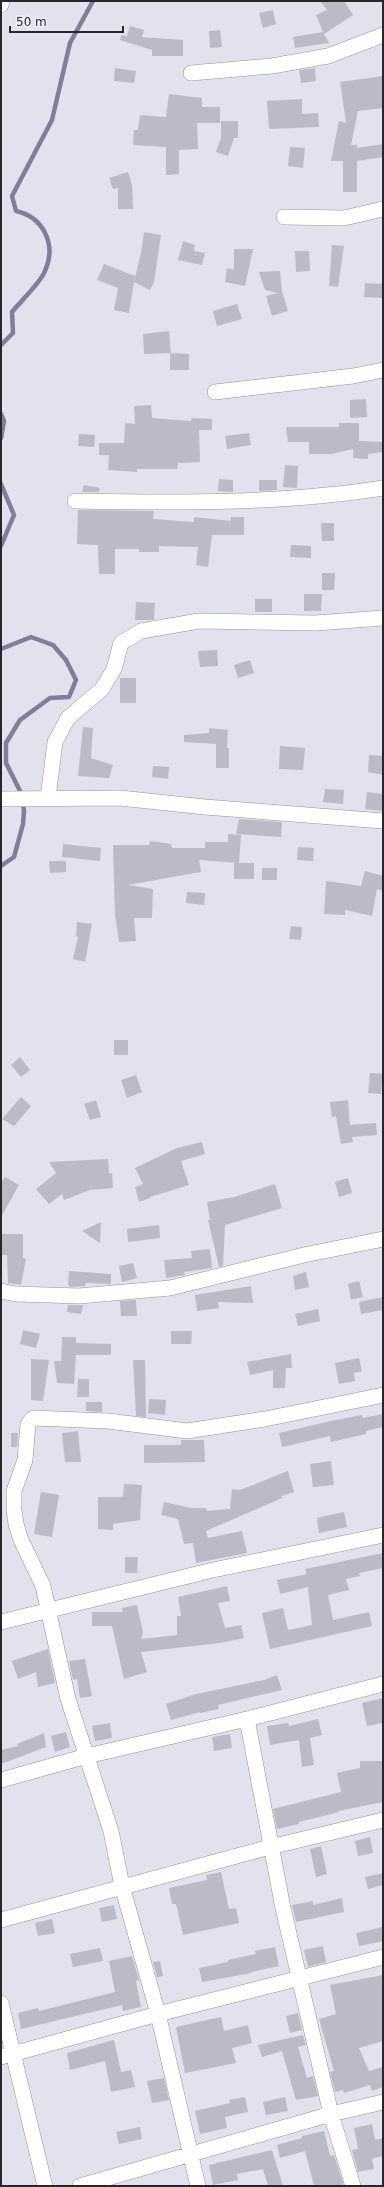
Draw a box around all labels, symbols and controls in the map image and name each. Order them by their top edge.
scale bar [10,8,123,34]
text: 50 m [16,15,47,29]

